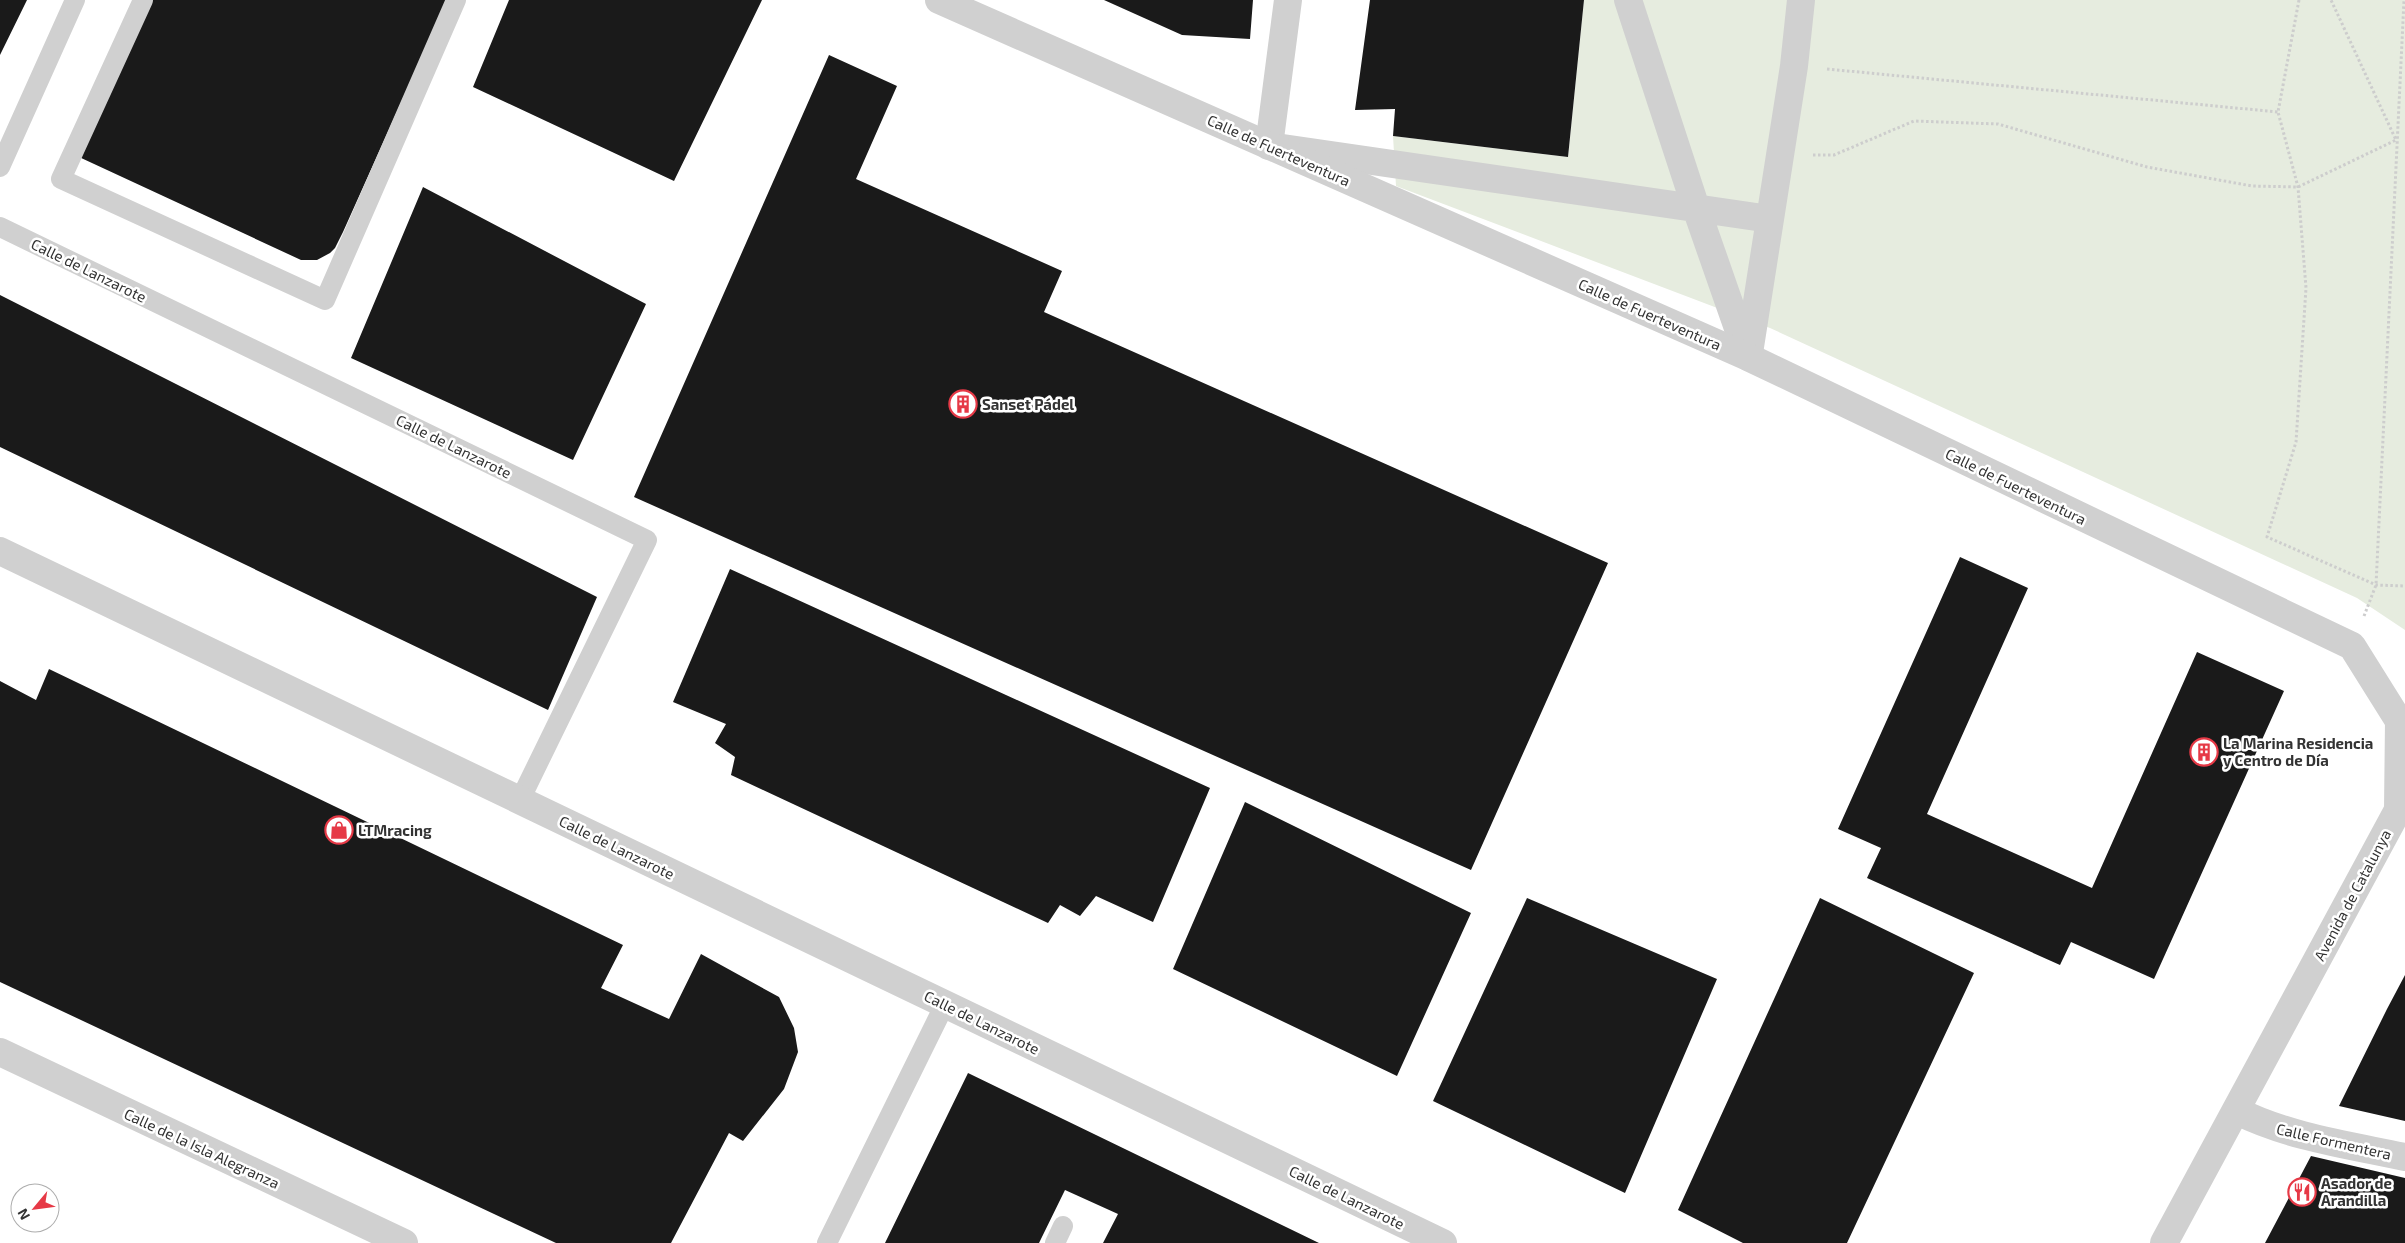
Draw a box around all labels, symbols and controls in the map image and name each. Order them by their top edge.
street label: Calle de Fuerteventura [1205,110,1353,190]
street label: Calle de Lanzarote [29,234,149,306]
street label: Calle de Fuerteventura [1576,274,1724,354]
building icon: Sanset Pádel [948,389,978,419]
place label: Sanset Pádel [982,395,1074,413]
street label: Calle de Lanzarote [394,410,514,482]
street label: Calle de Fuerteventura [1943,444,2089,528]
place label: La Marina Residencia y Centro de Día [2223,734,2373,770]
building icon: La Marina Residencia y Centro de Día [2189,737,2219,767]
street label: Calle de Lanzarote [557,811,677,883]
shop icon: LTMracing [324,815,354,845]
place label: LTMracing [358,821,432,839]
street label: Avenida de Catalunya [2310,826,2394,964]
street label: Calle de Lanzarote [922,986,1042,1058]
street label: Calle de la Isla Alegranza [121,1104,283,1192]
street label: Calle Formentera [2275,1119,2393,1163]
street label: Calle de Lanzarote [1287,1161,1407,1233]
place label: Asador de Arandilla [2321,1174,2392,1209]
restaurant icon: Asador de Arandilla [2287,1177,2317,1207]
north arrow [10,1183,60,1233]
text: N [13,1206,33,1223]

